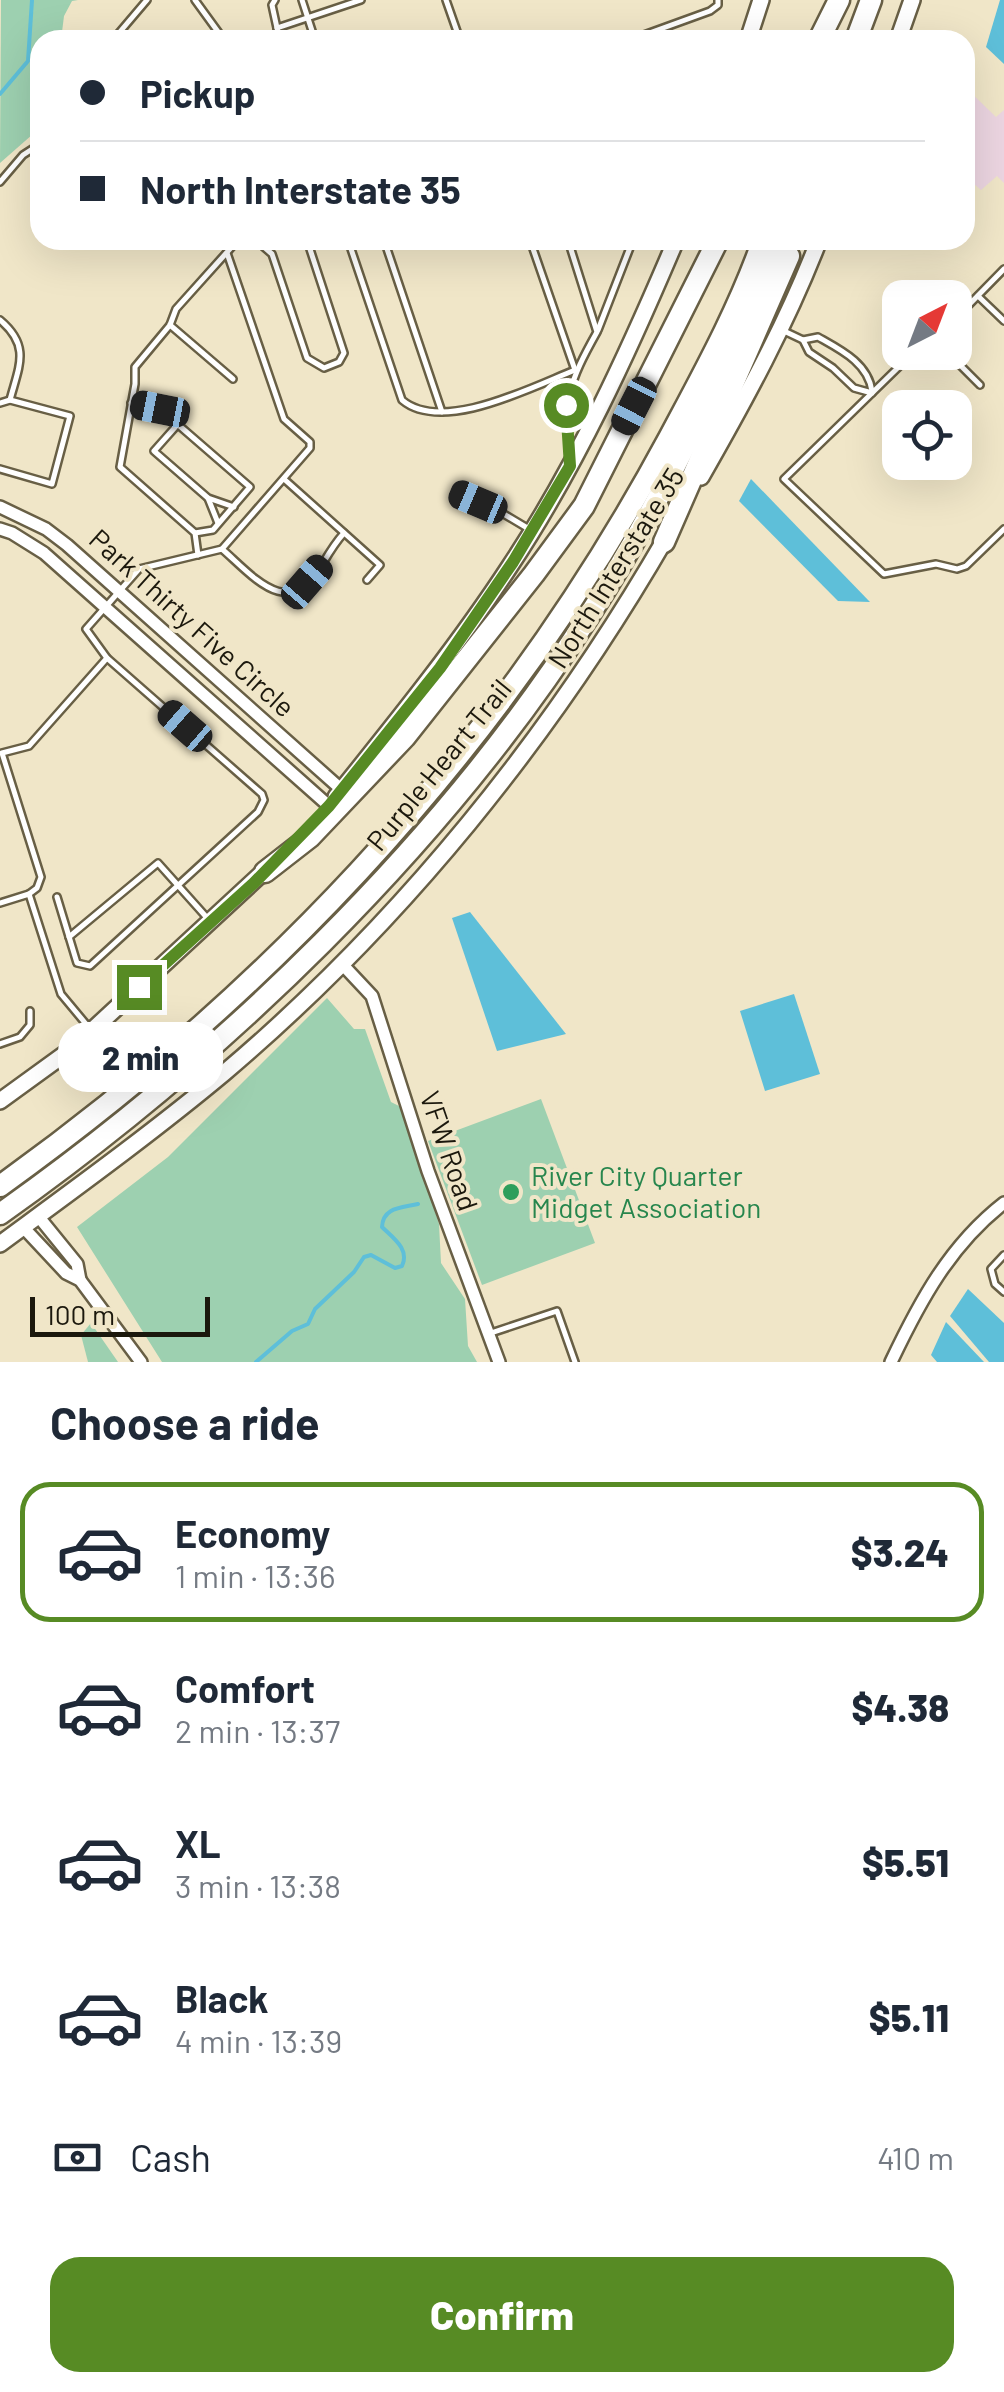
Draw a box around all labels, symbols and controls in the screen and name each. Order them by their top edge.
text: Pickup [140,70,255,116]
text: North Interstate 35 [140,166,461,212]
north arrow [882,280,972,370]
map controls [882,280,972,480]
car [607,372,661,440]
route start [544,383,589,428]
car [128,389,192,429]
button: locate [882,390,972,480]
street label: North Interstate 35 [540,461,690,674]
car [445,476,511,528]
street label: Park Thirty Five Circle [83,521,302,723]
car [276,550,338,614]
street label: Purple Heart Trail [359,672,518,857]
car [153,695,217,757]
route end [117,965,162,1010]
callout: 2 min [56,1022,222,1092]
text: 2 min [102,1038,179,1076]
street label: VFW Road [414,1086,486,1215]
place label: River City Quarter Midget Association [531,1158,761,1224]
marker: River City Quarter Midget Association [500,1181,522,1203]
scale bar [30,1292,210,1336]
text: 100 m [45,1297,115,1331]
text: Choose a ride [50,1395,320,1449]
icon: car [55,1507,145,1597]
text: Economy [175,1510,330,1556]
text: $3.24 [851,1529,949,1575]
text: 1 min · 13:36 [175,1556,335,1594]
icon: car [55,1662,145,1752]
text: Comfort [175,1665,315,1711]
text: $4.38 [852,1684,949,1730]
text: 2 min · 13:37 [175,1711,340,1749]
icon: car [55,1817,145,1907]
text: XL [175,1820,221,1866]
text: $5.51 [862,1839,949,1885]
text: 3 min · 13:38 [175,1866,341,1904]
icon: car [55,1972,145,2062]
text: Black [175,1975,269,2021]
text: $5.11 [869,1994,949,2040]
text: 4 min · 13:39 [175,2021,342,2059]
icon: cash [50,2130,105,2185]
text: Cash [130,2134,211,2180]
text: 410 m [877,2138,954,2176]
button: Confirm [50,2257,954,2372]

